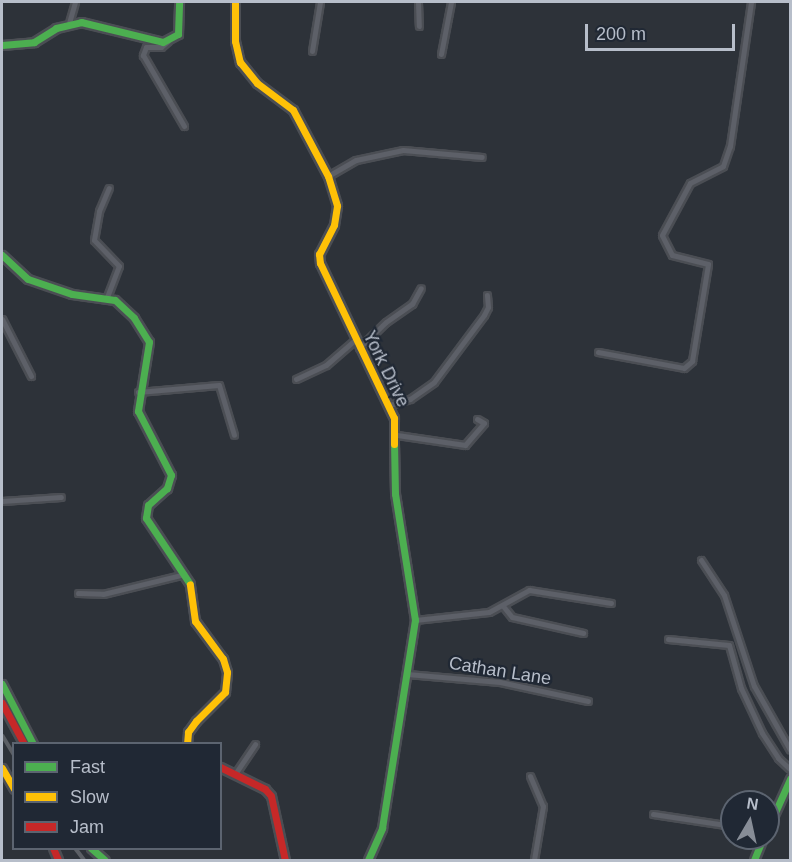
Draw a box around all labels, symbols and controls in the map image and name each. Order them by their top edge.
scale bar [588,12,738,50]
text: 200 m [596,24,646,44]
street label: York Drive [358,327,414,411]
street label: Cathan Lane [447,652,553,690]
legend [12,742,222,850]
text: Fast [70,757,105,777]
text: Slow [70,787,109,807]
north arrow [720,790,780,850]
text: N [746,794,760,813]
text: Jam [70,817,104,837]

